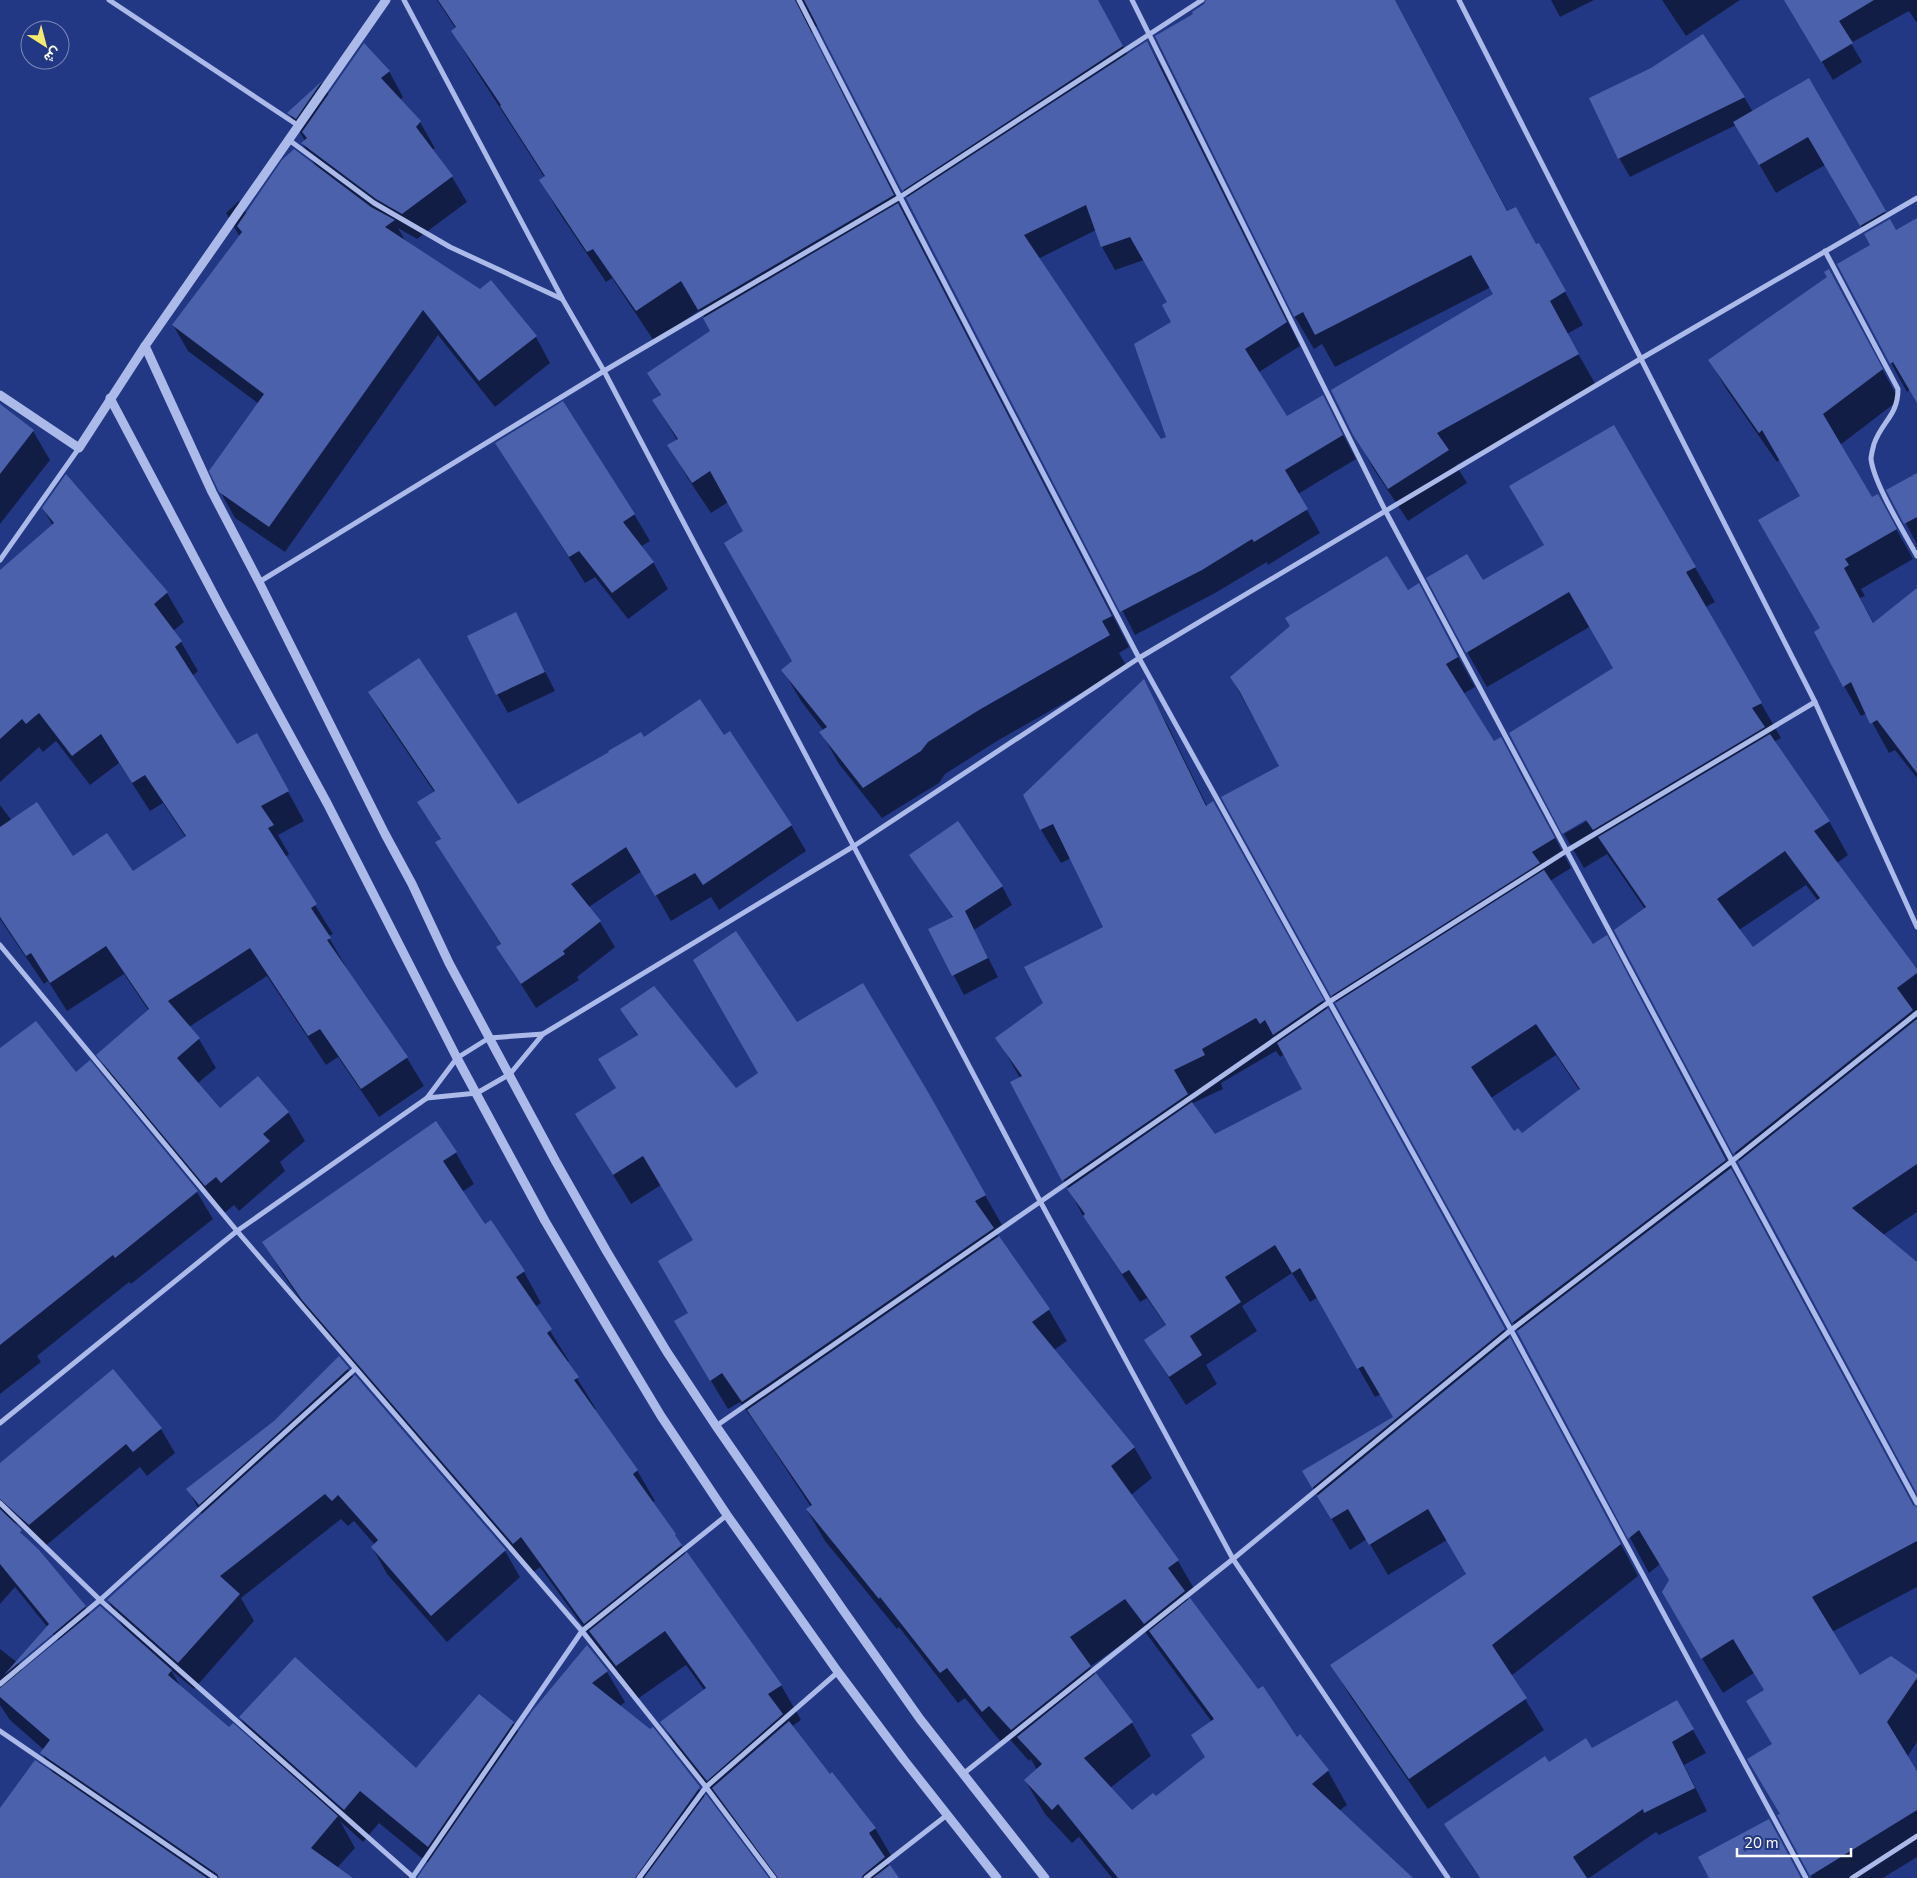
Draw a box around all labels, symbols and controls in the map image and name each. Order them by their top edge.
north arrow [20,20,70,70]
text: ش [40,42,65,68]
scale bar [1737,1826,1851,1858]
text: 20 m [1744,1833,1779,1853]

